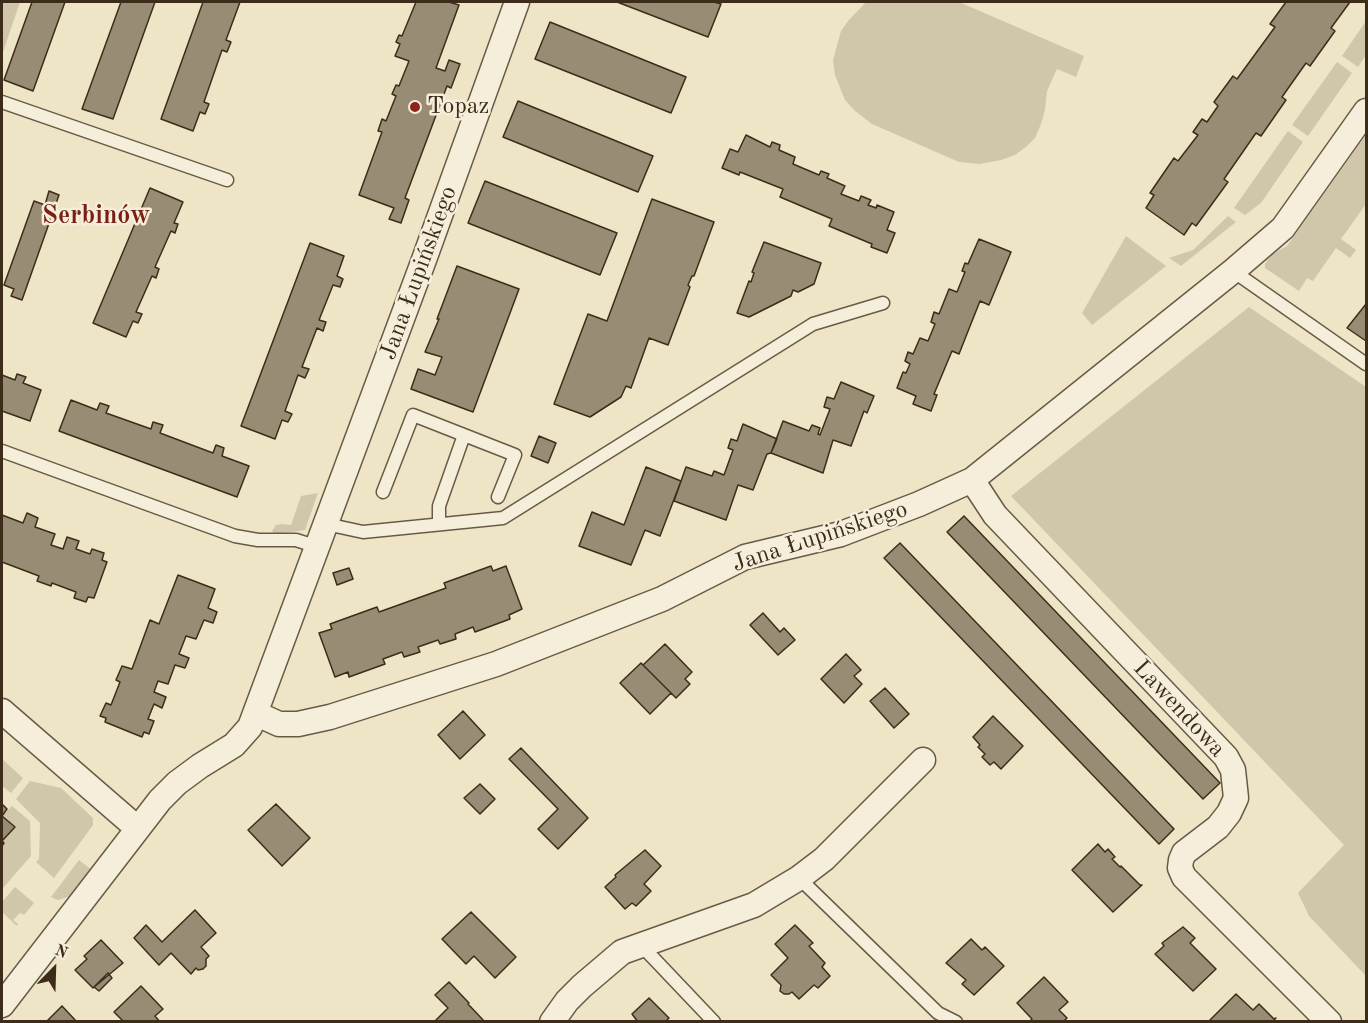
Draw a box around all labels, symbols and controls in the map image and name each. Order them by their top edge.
place label: Topaz [427,93,489,121]
marker: Topaz [408,100,422,114]
street label: Jana Łupińskiego [374,182,464,364]
district label: Serbinów [42,200,150,232]
street label: Jana Łupińskiego [729,495,911,579]
street label: Lawendowa [1127,654,1231,764]
north arrow [24,939,84,999]
text: N [52,943,70,962]

